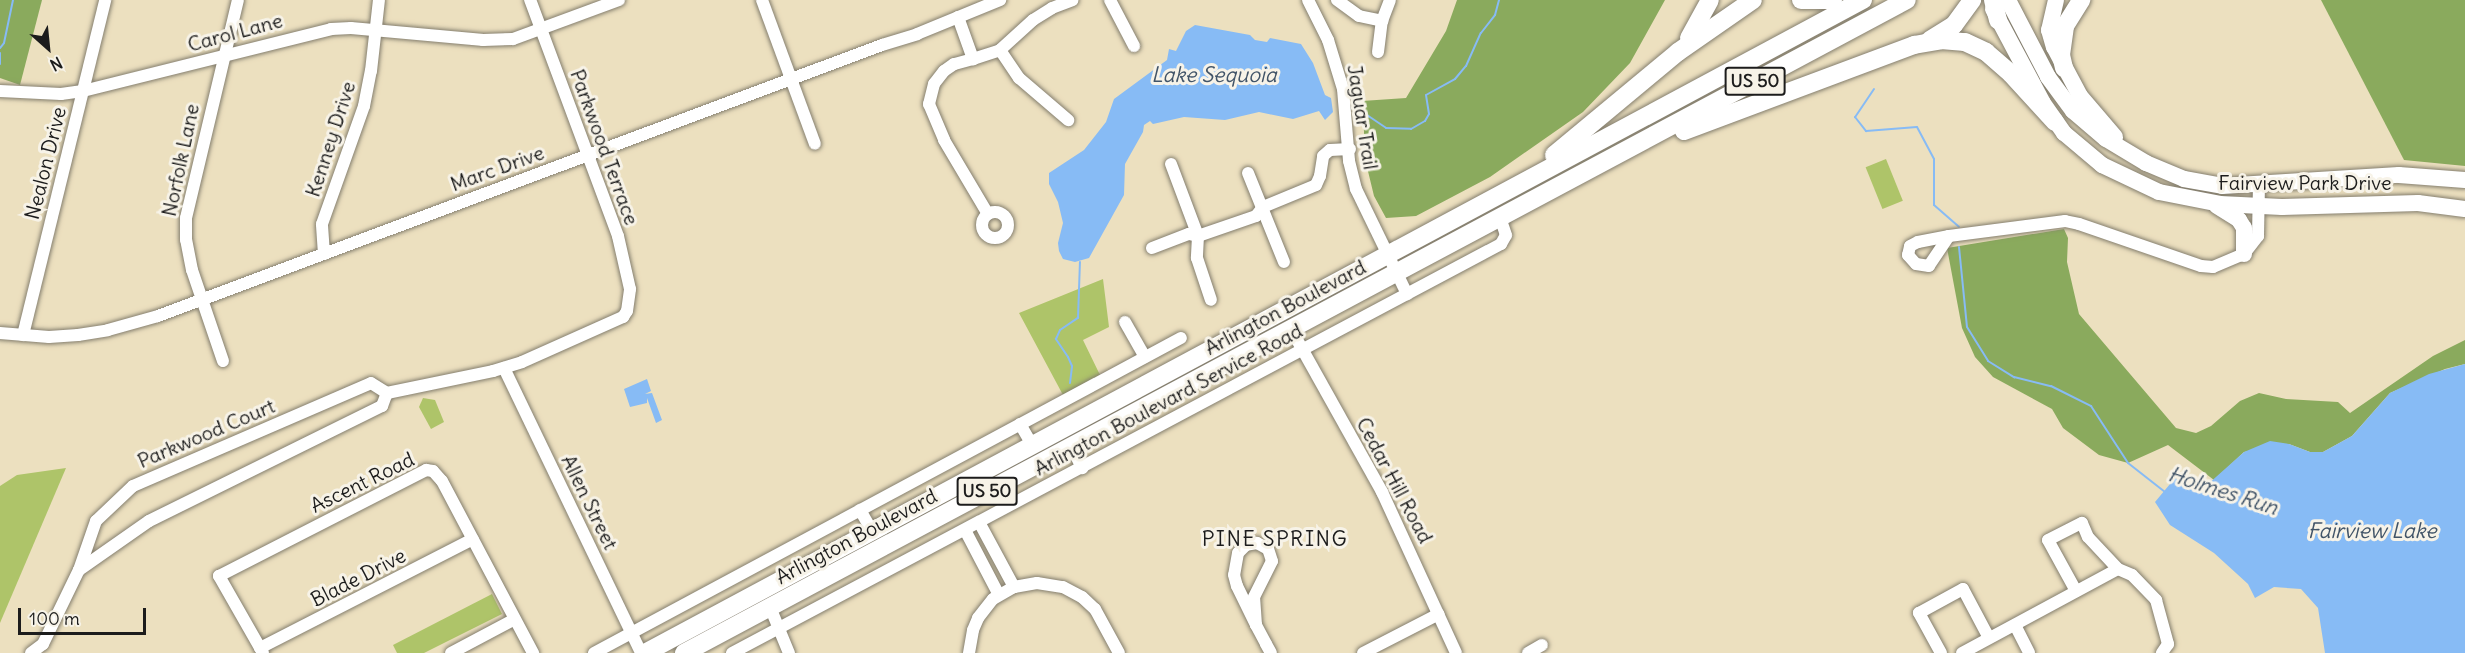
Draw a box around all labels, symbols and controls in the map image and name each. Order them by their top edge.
street label: Carol Lane [185,8,285,56]
north arrow [18,18,78,78]
text: N [47,53,66,75]
water label: Lake Sequoia [1151,62,1277,88]
street label: Jaguar Trail [1343,63,1383,171]
street label: Parkwood Terrace [566,66,644,228]
road number: US 50 [1724,66,1786,96]
street label: Kenney Drive [300,78,360,200]
street label: Norfolk Lane [156,101,204,219]
street label: Nealon Drive [19,104,71,222]
street label: Marc Drive [447,140,547,196]
street label: Fairview Park Drive [2218,170,2392,194]
street label: Arlington Boulevard [1200,254,1370,360]
street label: Arlington Boulevard Service Road [1030,318,1306,480]
street label: Parkwood Court [134,393,278,473]
street label: Cedar Hill Road [1352,413,1438,547]
street label: Ascent Road [306,447,418,517]
street label: Allen Street [557,451,623,553]
water label: Holmes Run [2165,461,2281,521]
road number: US 50 [956,476,1018,506]
street label: Arlington Boulevard [771,483,941,589]
water label: Fairview Lake [2307,518,2437,544]
district label: PINE SPRING [1202,526,1348,552]
street label: Blade Drive [306,543,410,611]
scale bar [21,596,148,634]
text: 100 m [29,607,80,630]

